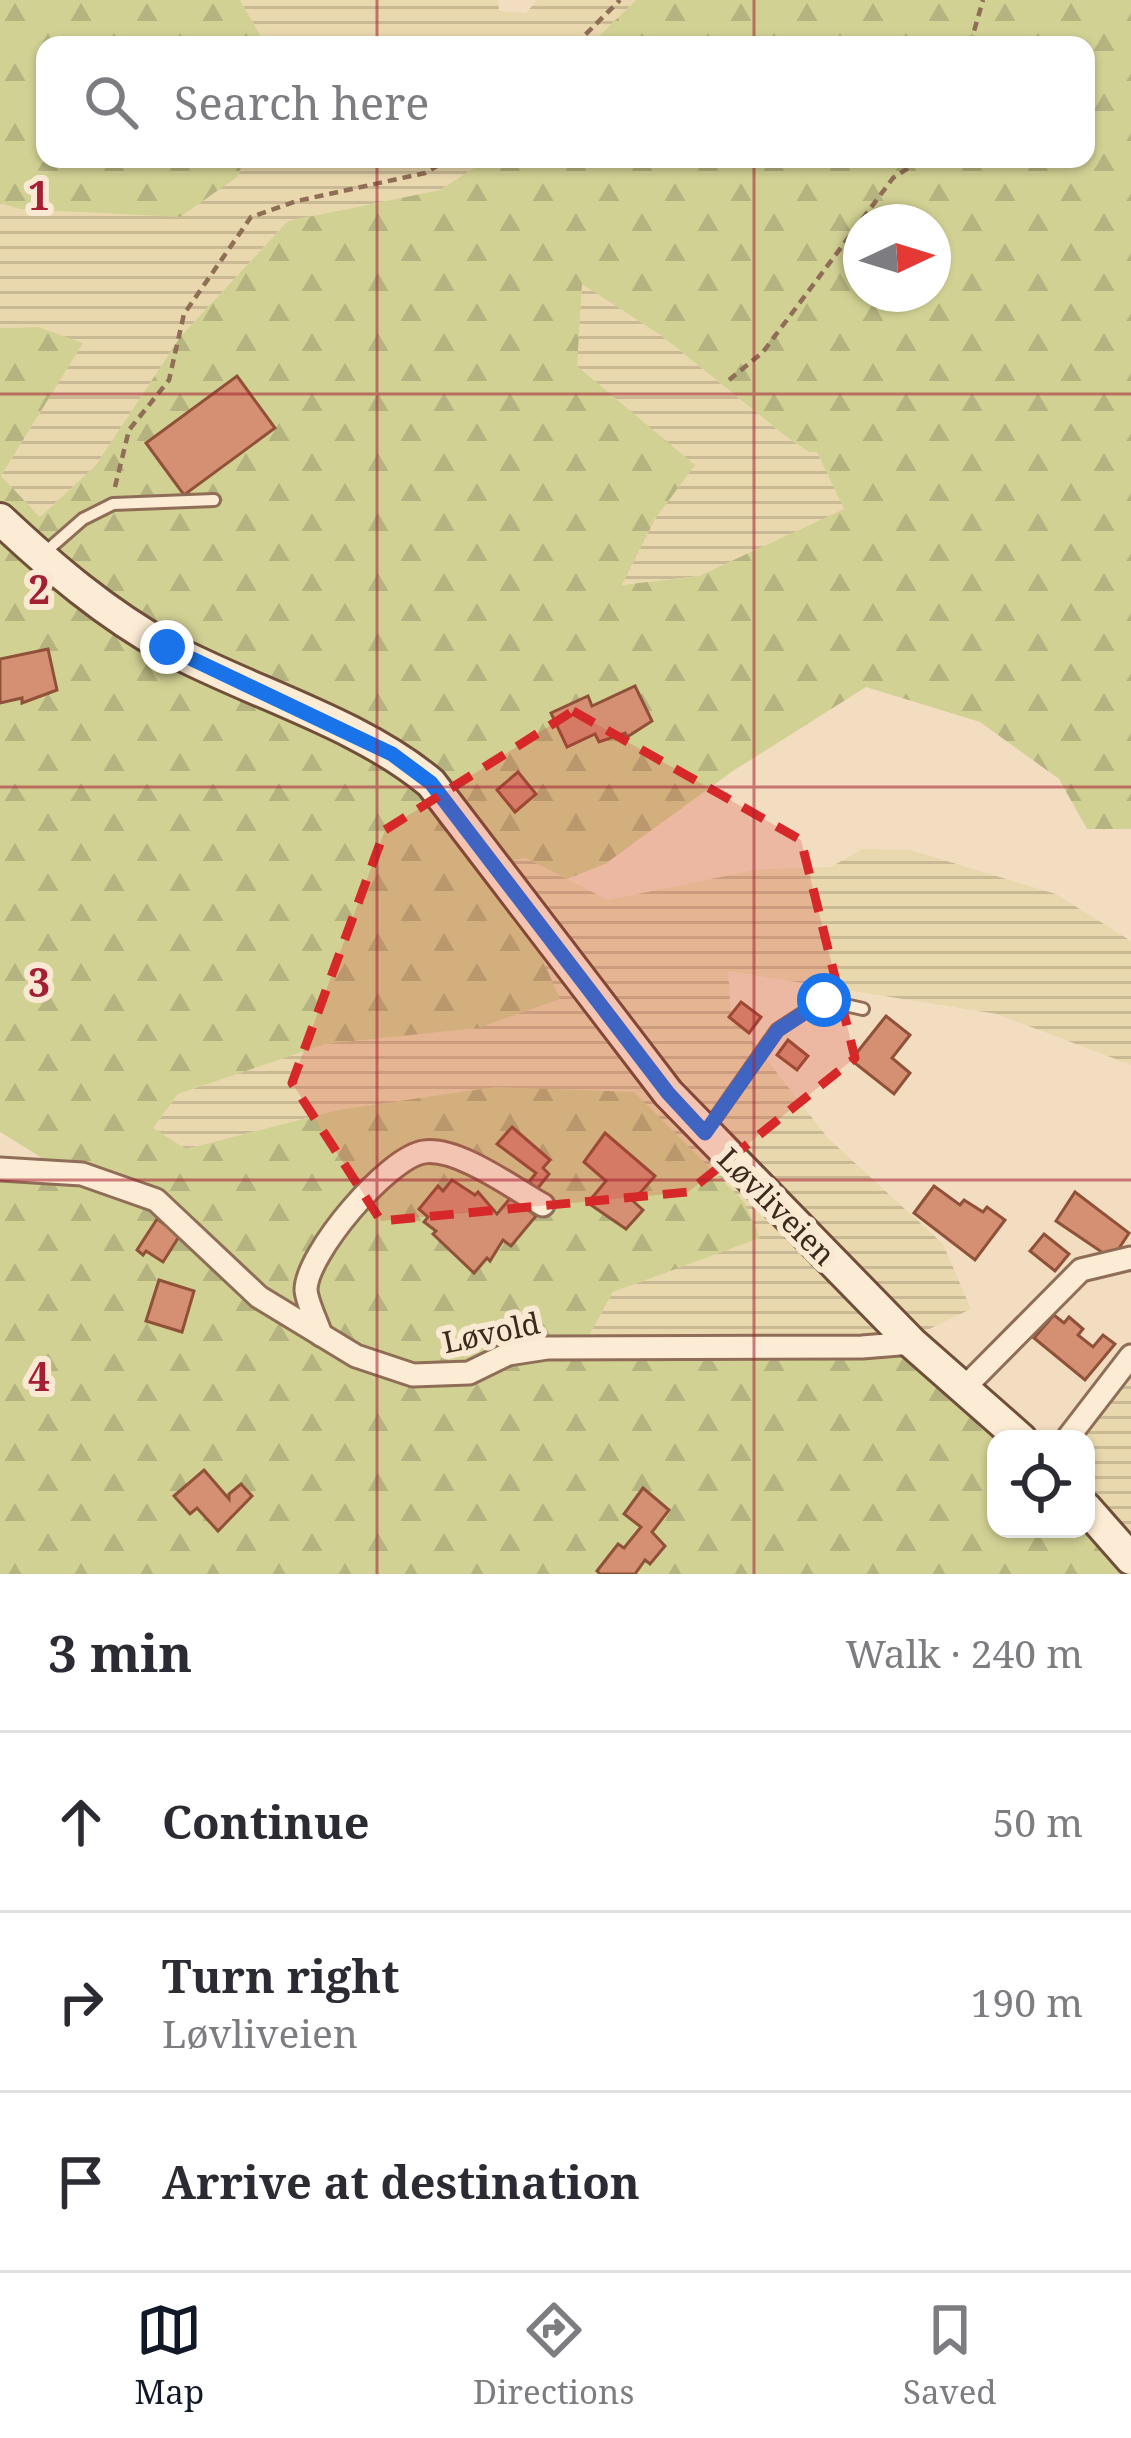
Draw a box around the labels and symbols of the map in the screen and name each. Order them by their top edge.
text: 1 [28,168,50,221]
north arrow [843,204,951,312]
text: 2 [28,562,50,615]
route end [140,620,194,674]
text: 3 [28,955,50,1008]
route start [797,973,851,1027]
street label: Løvliveien [709,1138,845,1274]
street label: Løvold [439,1302,543,1362]
text: 4 [28,1349,50,1402]

